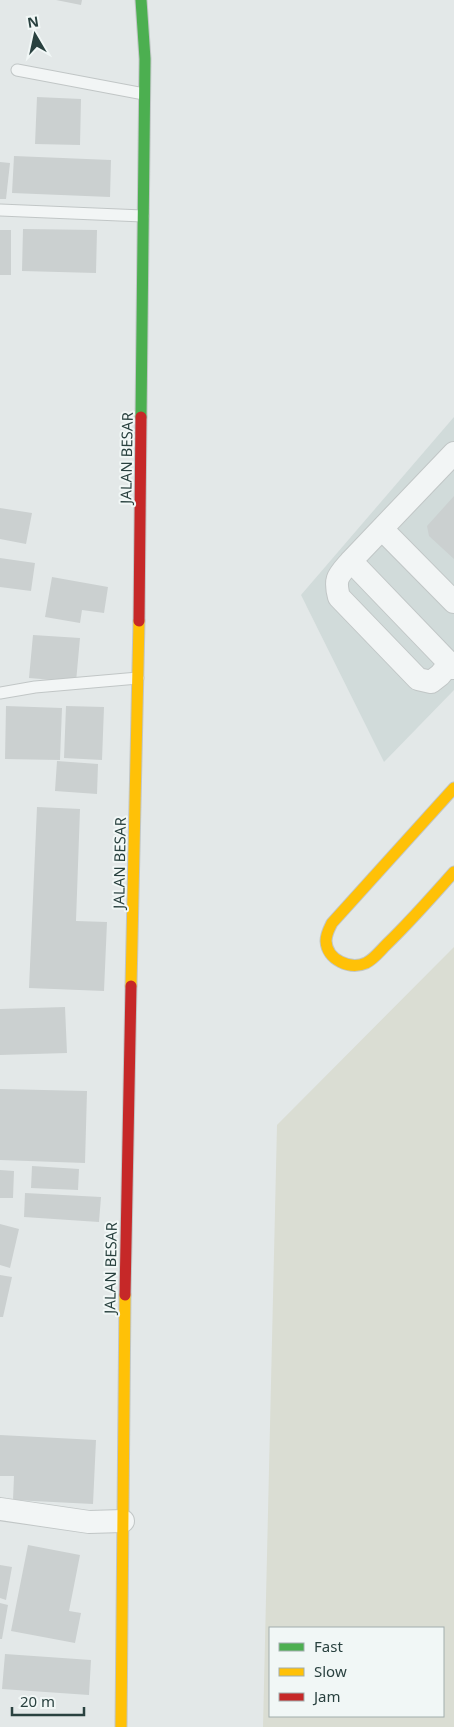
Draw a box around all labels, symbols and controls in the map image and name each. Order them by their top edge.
north arrow [10,10,60,60]
text: N [26,11,40,32]
street label: JALAN BESAR [115,411,137,506]
street label: JALAN BESAR [108,816,130,911]
street label: JALAN BESAR [99,1221,121,1316]
legend [269,1627,444,1717]
text: Fast [314,1636,343,1656]
text: Slow [314,1661,347,1681]
scale bar [12,1684,85,1716]
text: Jam [312,1686,341,1706]
text: 20 m [20,1691,55,1711]

